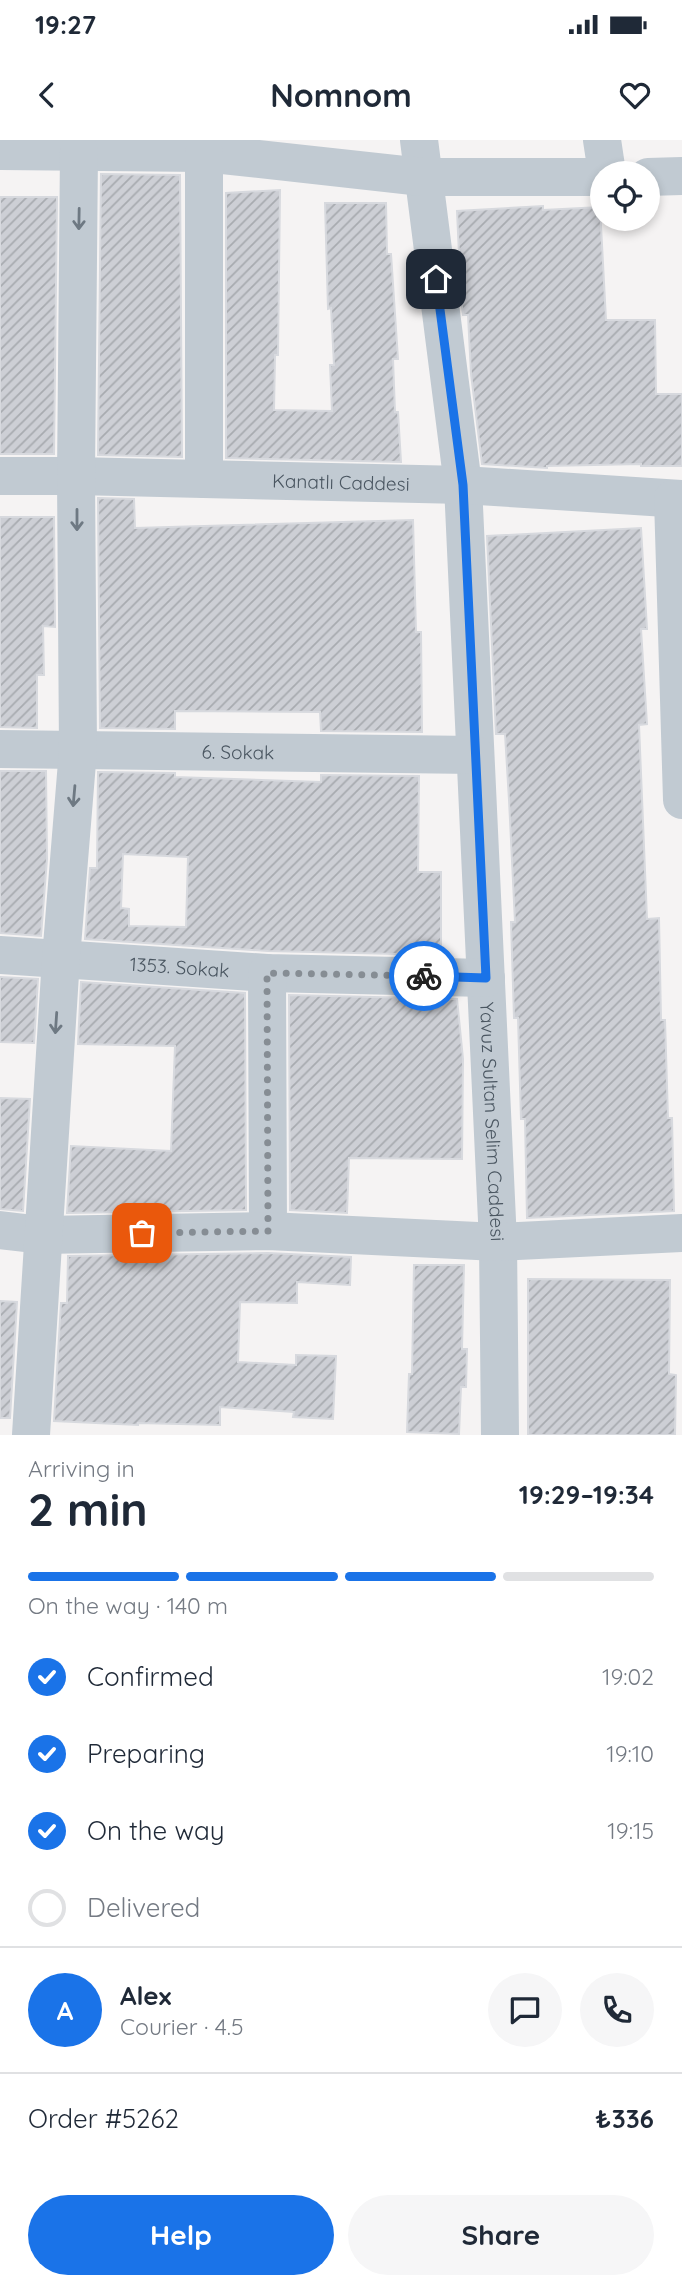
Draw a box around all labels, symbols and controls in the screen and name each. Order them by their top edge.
text: 19:27 [35,8,96,41]
text: Nomnom [270,75,412,115]
icon: back [28,76,66,114]
icon: heart [616,76,654,114]
map controls [590,161,660,231]
button: locate [590,161,660,231]
one-way arrow [72,207,86,230]
pin [406,249,466,309]
icon: home [417,260,455,298]
street label: Kanatlı Caddesi [272,469,410,496]
one-way arrow [70,508,83,531]
street label: 6. Sokak [201,740,275,764]
one-way arrow [68,785,81,807]
courier [389,941,459,1011]
street label: 1353. Sokak [129,952,230,982]
icon: bike [405,957,443,995]
street label: Yavuz Sultan Selim Caddesi [475,1001,510,1242]
one-way arrow [50,1011,63,1034]
pin [112,1203,172,1263]
icon: bag [123,1214,161,1252]
text: Arriving in [28,1454,135,1483]
text: 19:29–19:34 [519,1478,654,1511]
text: 2 min [28,1480,148,1538]
text: On the way · 140 m [28,1591,228,1620]
icon: check [28,1658,66,1696]
text: Confirmed [87,1660,214,1693]
text: 19:02 [602,1662,654,1691]
icon: check [28,1735,66,1773]
text: Preparing [87,1737,205,1770]
text: 19:10 [606,1739,654,1768]
icon: check [28,1812,66,1850]
text: On the way [87,1814,225,1847]
text: 19:15 [607,1816,654,1845]
text: Delivered [87,1891,200,1924]
button: chat [488,1973,562,2047]
button: phone [580,1973,654,2047]
text: Alex [120,1979,171,2012]
text: A [57,1994,73,2027]
text: Courier · 4.5 [120,2012,244,2041]
text: Order #5262 [28,2102,179,2135]
text: ₺336 [595,2102,654,2135]
button: Help [28,2195,334,2275]
button: Share [348,2195,654,2275]

